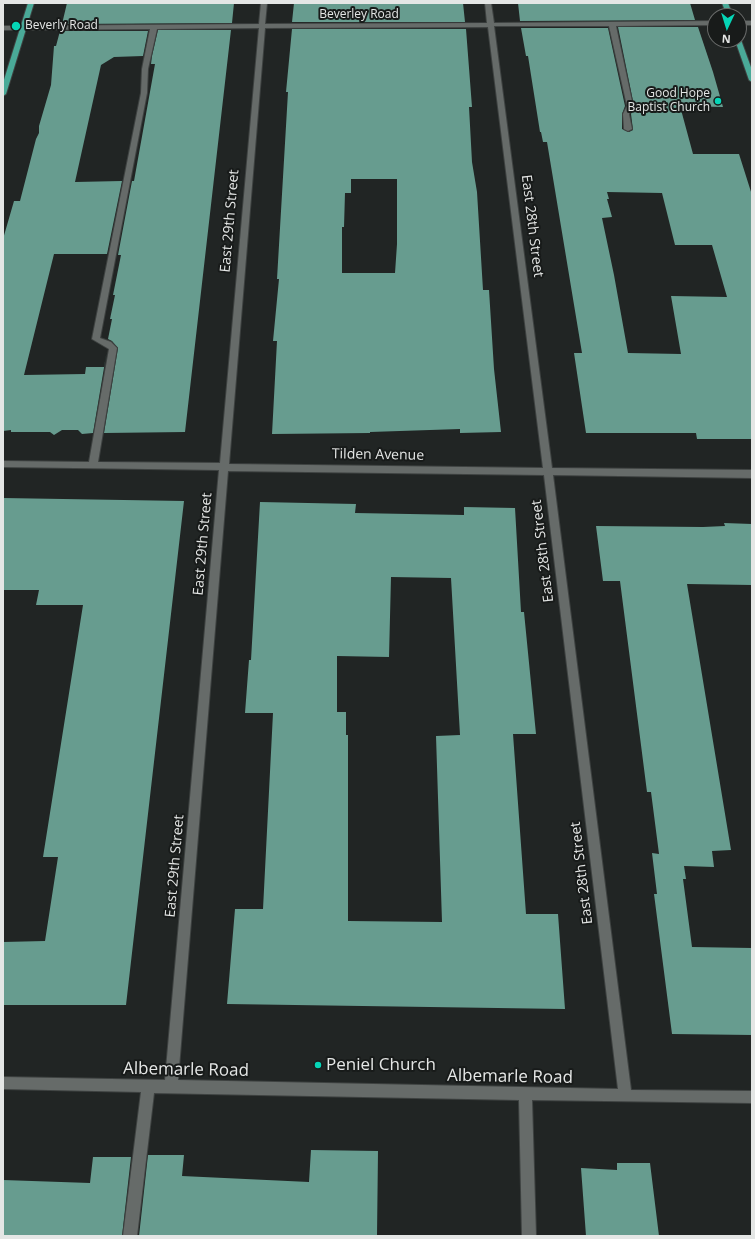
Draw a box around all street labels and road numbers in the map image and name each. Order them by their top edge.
street label: Beverley Road [319,8,399,22]
street label: East 29th Street [217,169,243,273]
street label: East 28th Street [517,174,547,278]
street label: Tilden Avenue [332,446,424,464]
street label: East 29th Street [190,492,216,596]
street label: East 28th Street [528,499,558,603]
street label: East 29th Street [162,814,188,918]
street label: East 28th Street [567,821,597,925]
street label: Albemarle Road [123,1059,249,1081]
street label: Albemarle Road [447,1066,573,1088]

